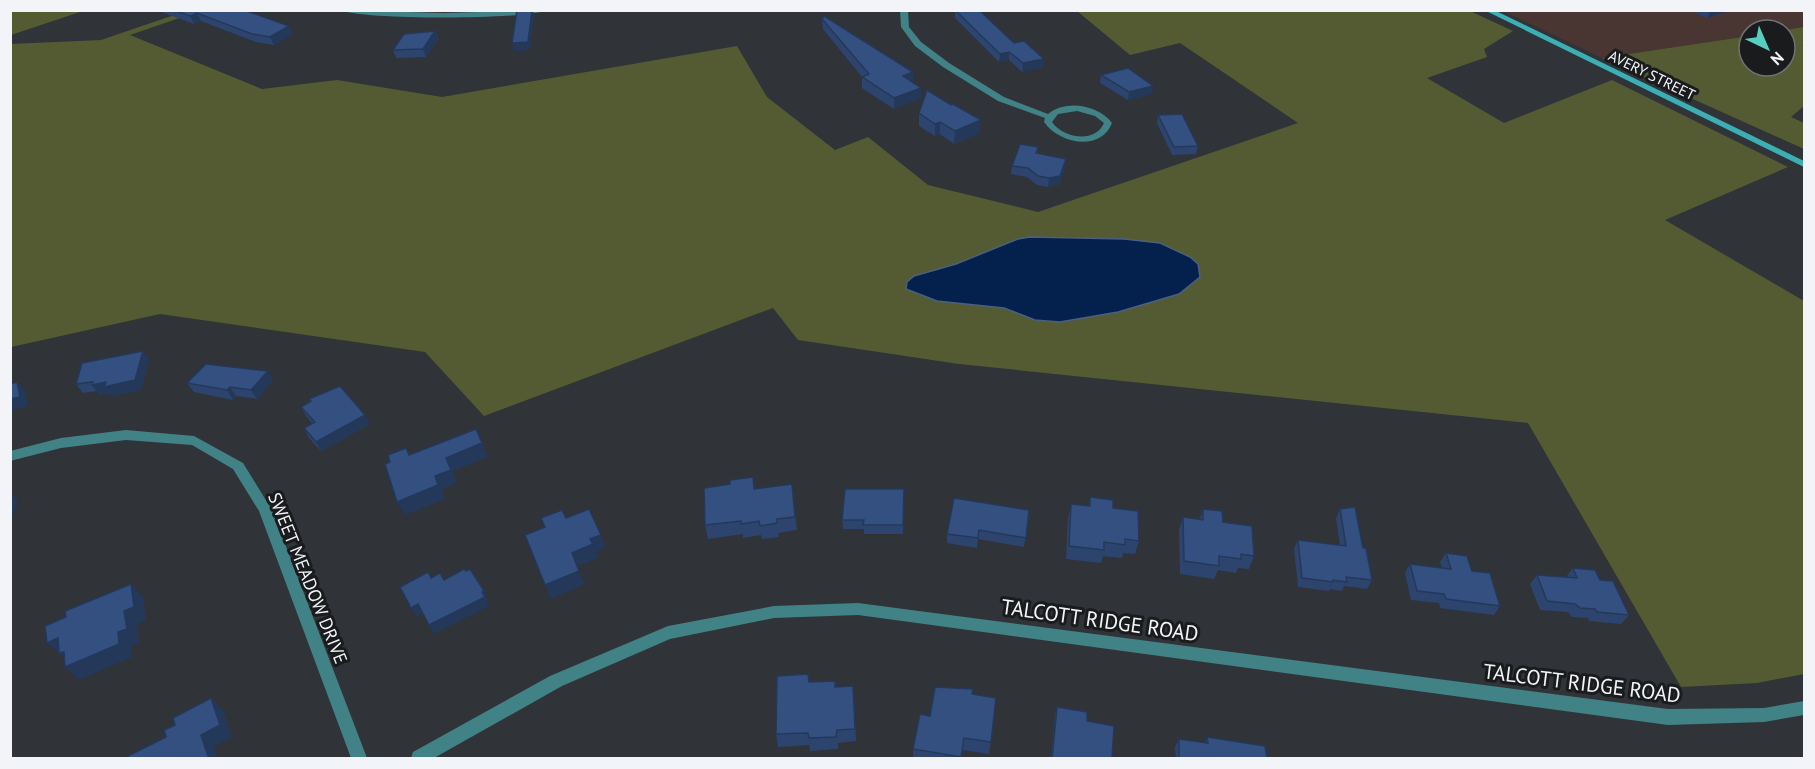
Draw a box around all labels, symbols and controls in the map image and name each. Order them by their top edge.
north arrow [1737,18,1797,78]
street label: AVERY STREET [1605,46,1699,105]
text: N [1767,48,1788,70]
street label: SWEET MEADOW DRIVE [263,489,353,667]
street label: TALCOTT RIDGE ROAD [1000,593,1200,647]
street label: TALCOTT RIDGE ROAD [1482,657,1682,709]

